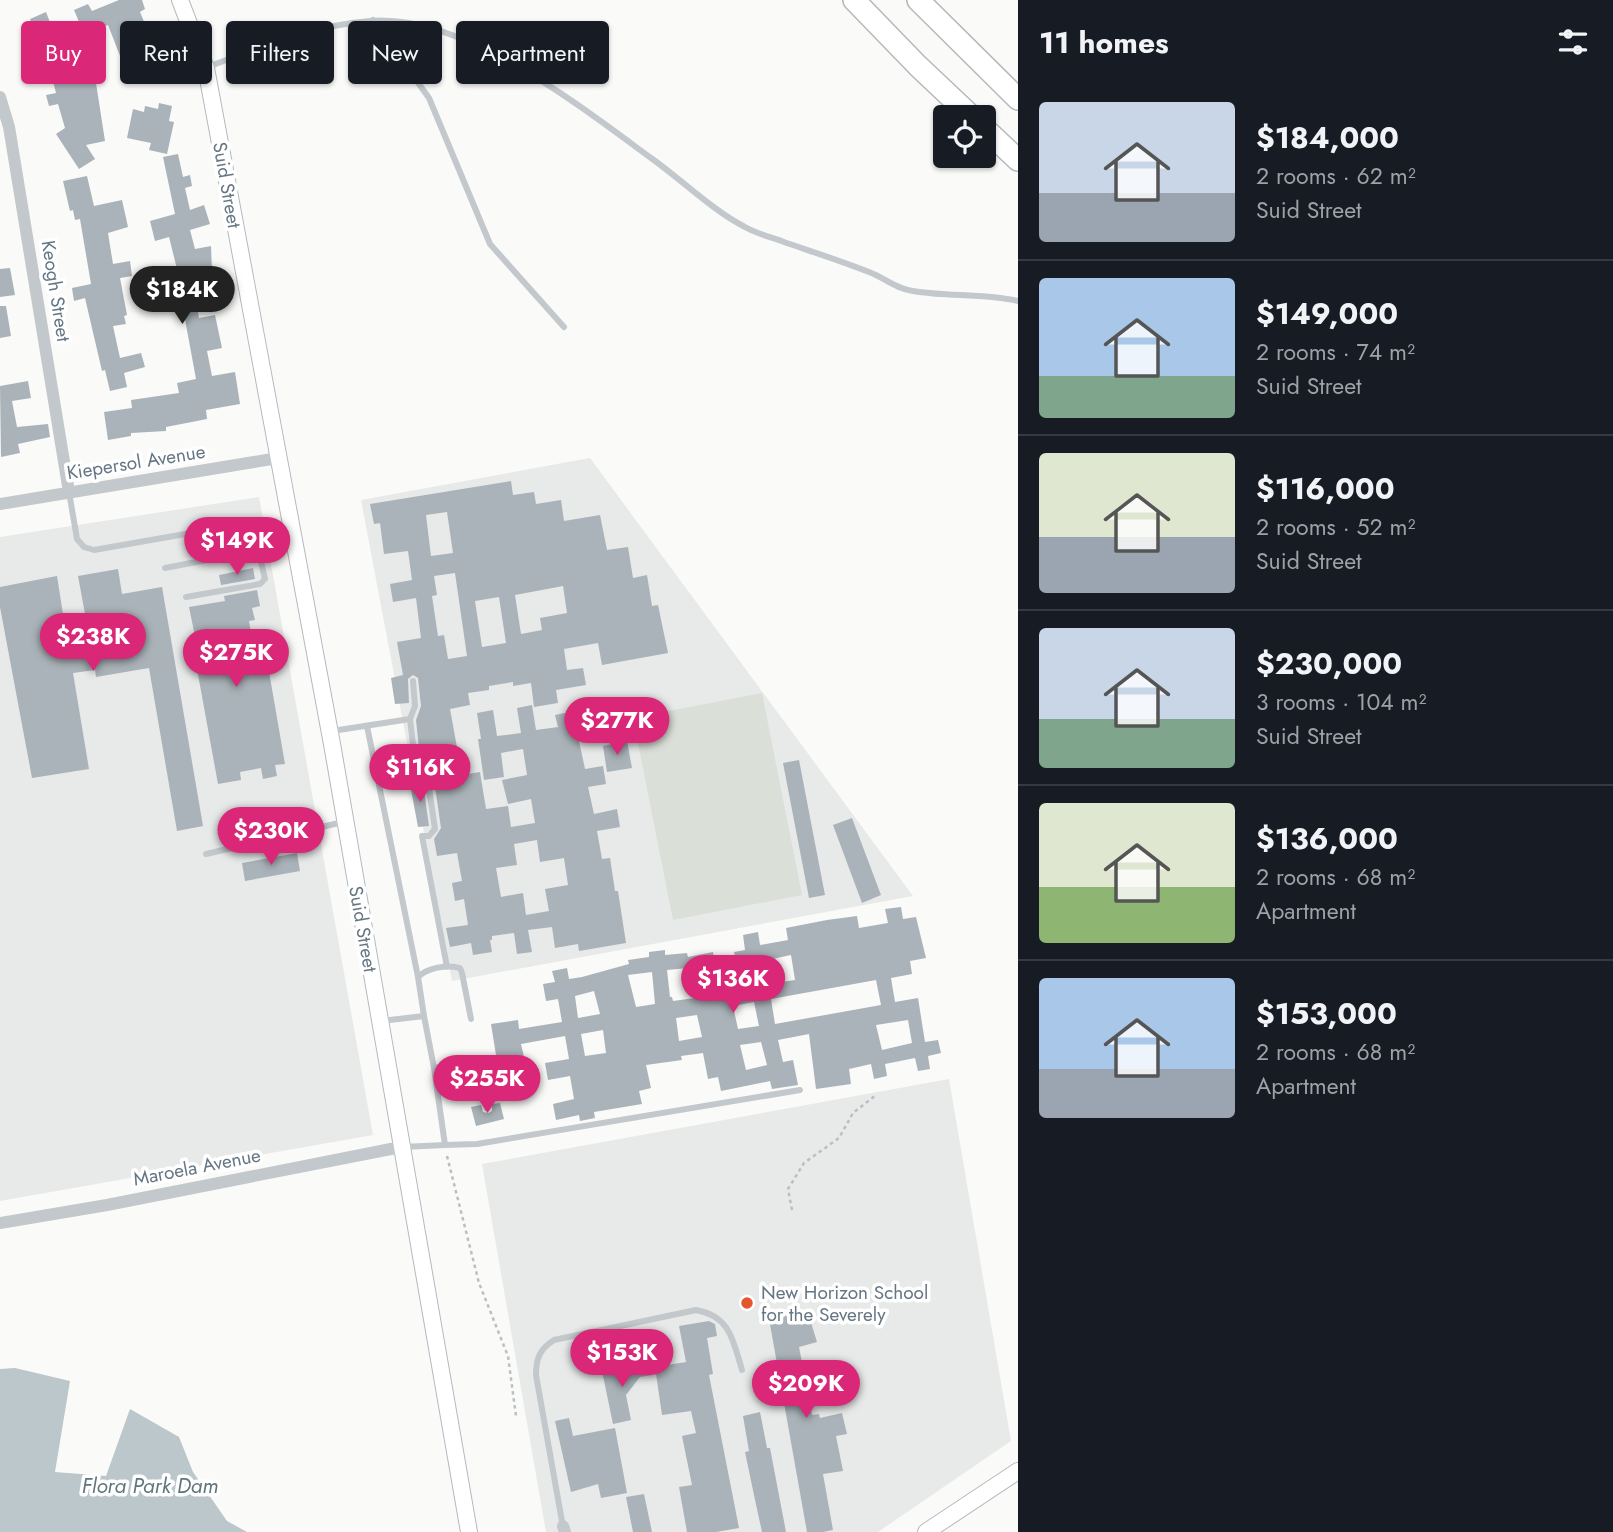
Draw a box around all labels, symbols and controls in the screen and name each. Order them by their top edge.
chip: Buy [21,21,106,84]
chip: Rent [120,21,212,84]
chip: Filters [226,21,334,84]
chip: New [348,21,442,84]
chip: Apartment [456,21,609,84]
text: 11 homes [1039,21,1169,64]
icon: filters [1554,23,1592,61]
map controls [933,105,996,168]
button: locate [933,105,996,168]
text: $184,000 [1256,116,1399,159]
icon: home [1095,130,1179,214]
street label: Suid Street [206,140,248,231]
text: 2 rooms · 62 m² [1256,159,1416,193]
text: Suid Street [1256,193,1362,227]
street label: Keogh Street [35,238,77,344]
pin: $184K [133,266,231,326]
text: $184K [146,272,218,306]
text: $149,000 [1256,292,1398,335]
icon: home [1095,306,1179,390]
text: 2 rooms · 74 m² [1256,335,1415,369]
text: Suid Street [1256,369,1362,403]
street label: Kiepersol Avenue [65,438,207,486]
text: $116,000 [1256,467,1395,510]
icon: home [1095,481,1179,565]
text: 2 rooms · 52 m² [1256,510,1415,544]
pin: $149K [188,518,286,577]
text: $149K [200,523,274,557]
text: Suid Street [1256,544,1362,578]
pin: $238K [44,614,142,673]
text: $238K [56,619,130,653]
pin: $275K [187,630,285,689]
text: $275K [199,635,273,669]
text: $230,000 [1256,642,1402,685]
icon: home [1095,656,1179,740]
text: 3 rooms · 104 m² [1256,685,1426,719]
pin: $277K [568,698,666,757]
text: $277K [580,703,654,737]
text: Suid Street [1256,719,1362,753]
pin: $116K [371,744,469,804]
text: $116K [385,750,455,784]
pin: $230K [222,808,320,867]
text: $230K [234,813,308,847]
text: $136,000 [1256,817,1398,860]
icon: home [1095,831,1179,915]
text: 2 rooms · 68 m² [1256,860,1415,894]
street label: Suid Street [342,884,384,975]
text: Apartment [1256,894,1356,928]
pin: $136K [684,956,782,1015]
text: $136K [697,961,769,995]
text: $153,000 [1256,992,1397,1035]
icon: home [1095,1006,1179,1090]
text: 2 rooms · 68 m² [1256,1035,1415,1069]
pin: $255K [438,1056,536,1115]
text: $255K [449,1061,525,1095]
text: Apartment [1256,1069,1356,1103]
street label: Maroela Avenue [131,1141,263,1193]
place label: New Horizon School for the Severely [761,1279,928,1328]
marker: New Horizon School for the Severely [739,1295,755,1311]
pin: $153K [573,1330,671,1389]
text: $153K [586,1335,658,1369]
pin: $209K [757,1360,855,1420]
text: $209K [768,1366,844,1400]
water label: Flora Park Dam [82,1471,218,1501]

